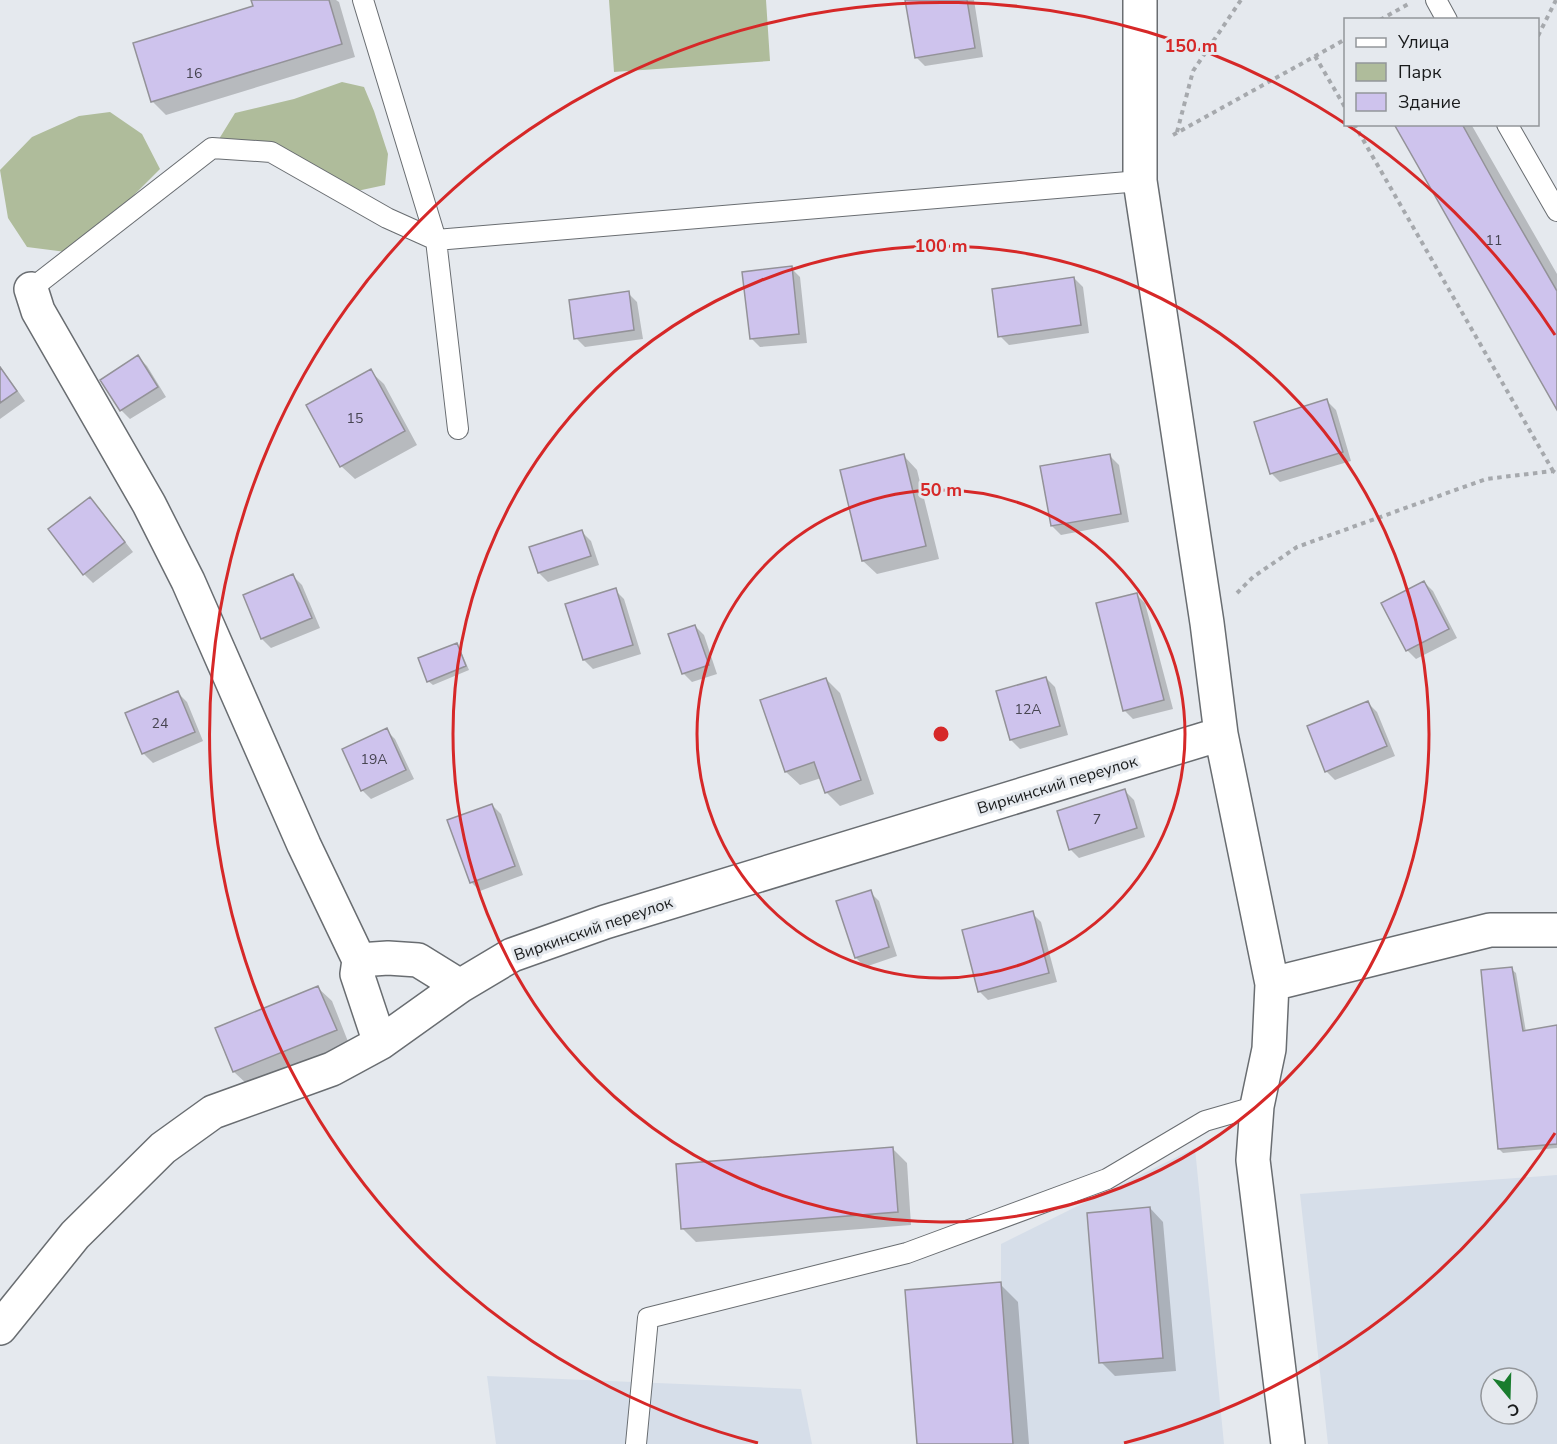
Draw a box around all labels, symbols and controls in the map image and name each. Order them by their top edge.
legend [1344,18,1539,126]
text: Улица [1397,30,1449,54]
text: 150 m [1164,34,1218,58]
text: Парк [1398,60,1442,84]
house number: 16 [186,64,202,83]
text: Здание [1398,90,1461,114]
house number: 11 [1486,231,1502,250]
text: 100 m [914,234,968,258]
house number: 15 [347,409,363,428]
text: 50 m [920,478,962,502]
house number: 12А [1014,700,1042,719]
house number: 24 [152,714,168,733]
centre of rings [931,724,951,744]
house number: 19А [360,750,388,769]
street label: Виркинский переулок [975,750,1141,820]
house number: 7 [1093,810,1101,829]
street label: Виркинский переулок [511,891,676,966]
north arrow [1479,1366,1539,1426]
text: С [1505,1397,1522,1421]

